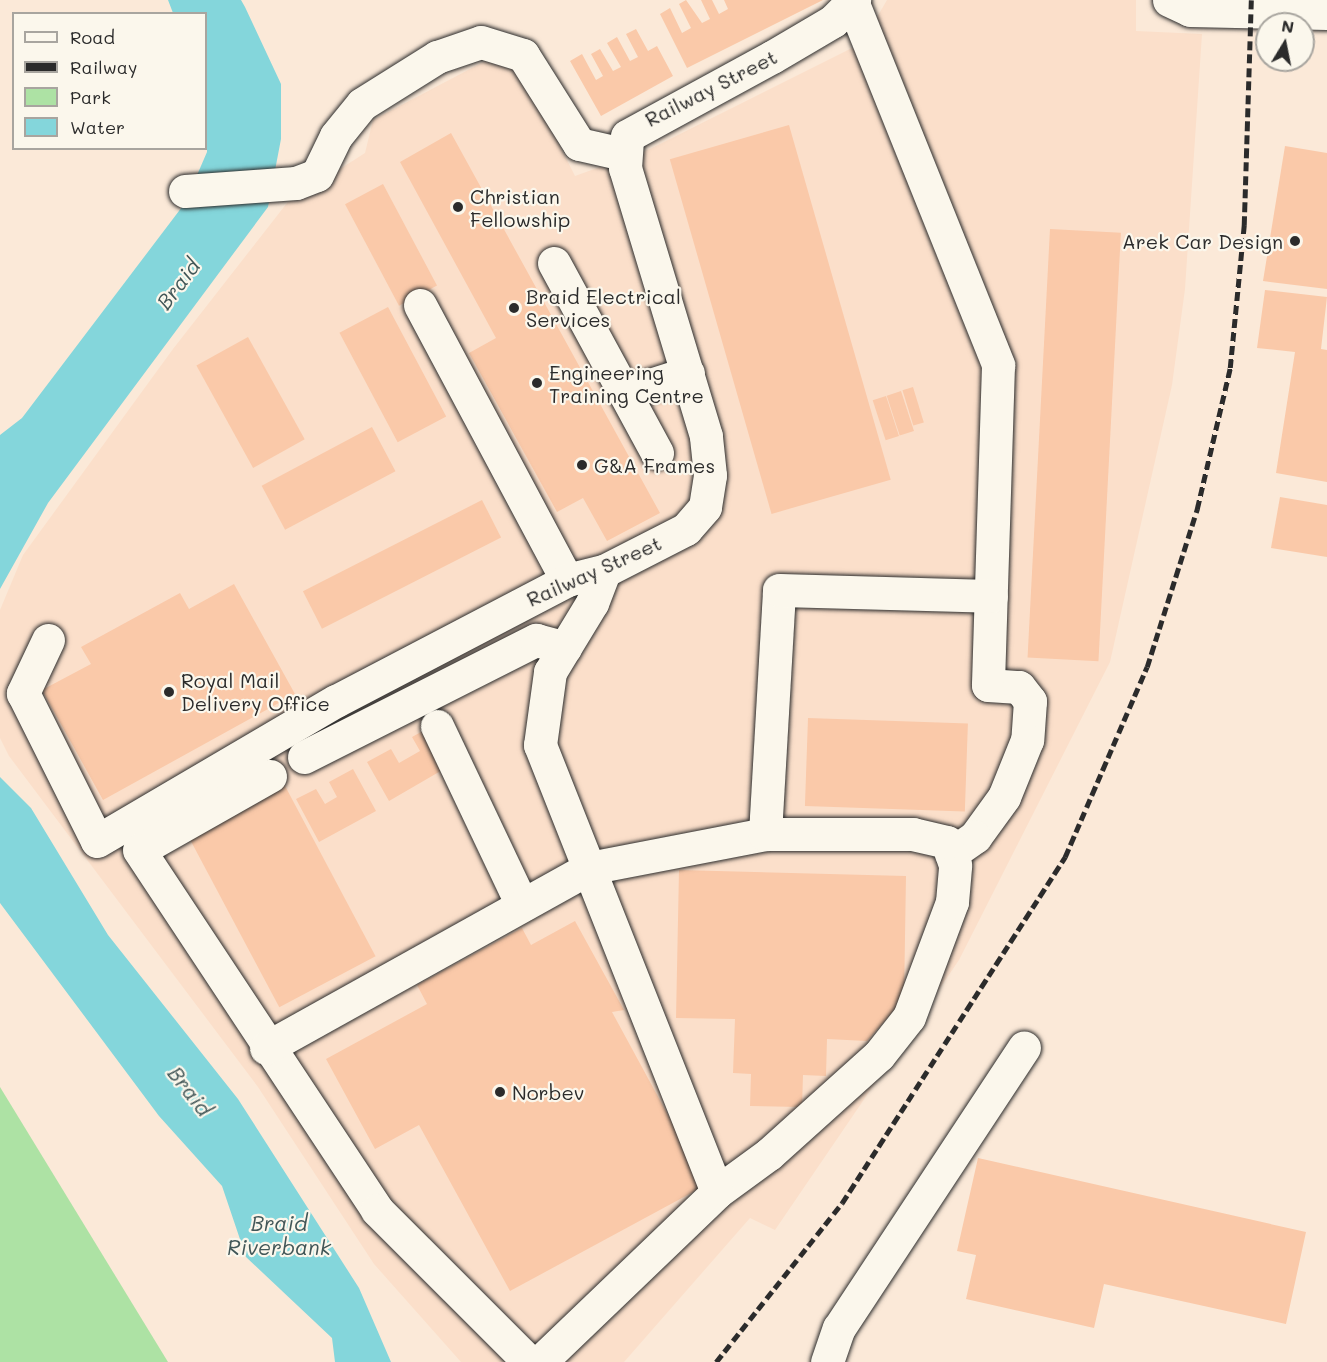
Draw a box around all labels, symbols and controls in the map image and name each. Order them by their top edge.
legend [12,12,207,150]
north arrow [1255,12,1315,72]
text: N [1280,14,1296,37]
text: Road [70,25,115,49]
street label: Railway Street [641,44,781,132]
text: Railway [70,55,137,79]
text: Park [70,85,111,109]
text: Water [70,115,125,139]
place label: Christian Fellowship [470,184,570,231]
marker: Christian Fellowship [451,200,465,214]
place label: Arek Car Design [1122,229,1283,253]
marker: Arek Car Design [1288,234,1302,248]
water label: Braid [151,254,205,314]
place label: Braid Electrical Services [526,284,681,331]
marker: Braid Electrical Services [507,301,521,315]
place label: Engineering Training Centre [549,360,704,407]
marker: Engineering Training Centre [530,376,544,390]
place label: G&A Frames [594,453,715,477]
marker: G&A Frames [575,458,589,472]
street label: Railway Street [523,531,665,611]
place label: Royal Mail Delivery Office [181,668,330,715]
marker: Royal Mail Delivery Office [162,685,176,699]
water label: Braid [163,1061,217,1121]
place label: Norbev [512,1080,584,1104]
marker: Norbev [493,1085,507,1099]
water label: Braid Riverbank [227,1210,331,1260]

